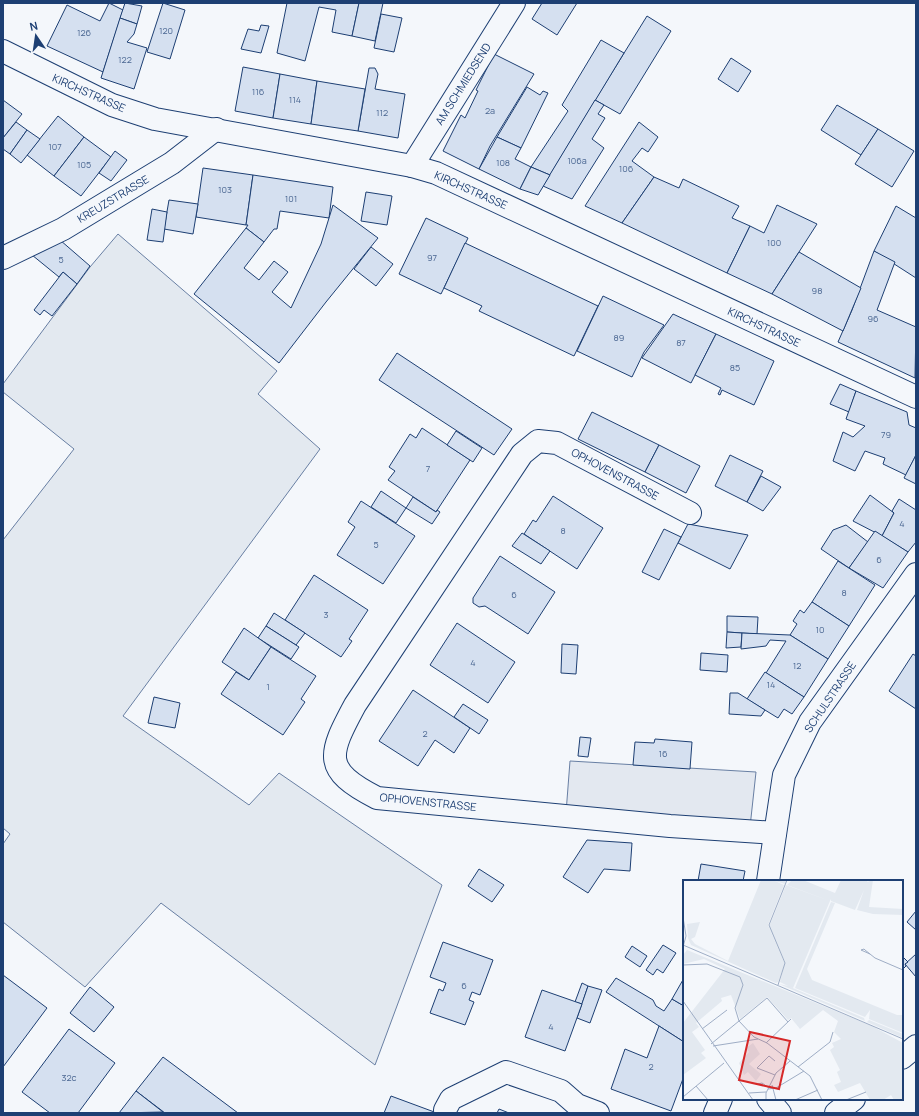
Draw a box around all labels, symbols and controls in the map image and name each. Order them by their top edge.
north arrow [16,16,56,56]
text: N [28,18,39,34]
house number: 120 [159,24,173,37]
house number: 126 [77,26,92,39]
street label: AM SCHMIEDSEND [431,40,494,128]
house number: 122 [118,53,132,66]
street label: KIRCHSTRASSE [50,70,128,115]
house number: 116 [252,85,265,98]
house number: 114 [289,93,301,106]
house number: 2a [485,104,495,117]
house number: 112 [376,106,388,119]
house number: 107 [48,140,62,153]
house number: 106a [567,154,587,167]
house number: 108 [496,156,510,169]
house number: 105 [77,158,91,171]
house number: 106 [619,162,634,175]
street label: KIRCHSTRASSE [432,167,510,212]
street label: KREUZSTRASSE [74,171,151,226]
house number: 103 [218,183,232,196]
house number: 101 [285,192,297,205]
house number: 100 [767,236,781,249]
house number: 97 [427,251,437,264]
house number: 5 [58,253,64,266]
house number: 98 [812,284,822,297]
street label: KIRCHSTRASSE [726,303,803,350]
house number: 96 [867,312,879,325]
house number: 89 [614,331,624,344]
house number: 87 [676,336,686,349]
house number: 85 [730,361,740,374]
house number: 79 [881,428,891,441]
street label: OPHOVENSTRASSE [569,444,662,503]
house number: 7 [426,462,431,475]
house number: 4 [899,517,905,530]
house number: 8 [560,524,566,537]
house number: 5 [373,538,379,551]
house number: 6 [876,553,882,566]
house number: 8 [841,586,847,599]
house number: 6 [511,588,517,601]
house number: 3 [324,608,329,621]
house number: 10 [816,623,825,636]
house number: 4 [470,656,476,669]
street label: SCHULSTRASSE [800,658,859,735]
house number: 12 [793,659,801,672]
house number: 14 [767,678,775,691]
house number: 1 [266,680,270,693]
house number: 2 [422,727,428,740]
house number: 16 [658,747,668,760]
street label: OPHOVENSTRASSE [379,789,477,814]
inset map [683,880,903,1100]
house number: 6 [461,979,467,992]
house number: 4 [548,1020,554,1033]
house number: 2 [648,1060,654,1073]
house number: 32c [61,1071,77,1084]

